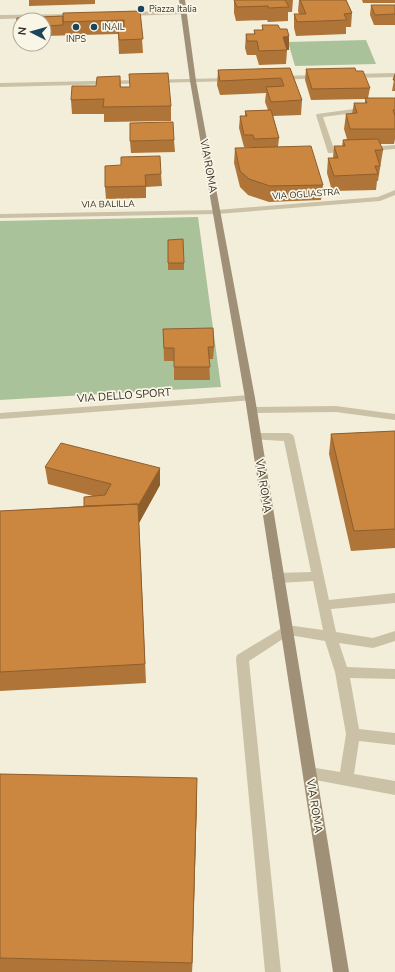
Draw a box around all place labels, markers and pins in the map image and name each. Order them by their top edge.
place label: Piazza Italia [149,3,197,15]
marker: Piazza Italia [136,4,146,14]
place label: INAIL [102,21,125,33]
marker: INPS [71,22,81,32]
marker: INAIL [89,22,99,32]
place label: INPS [66,33,87,45]

